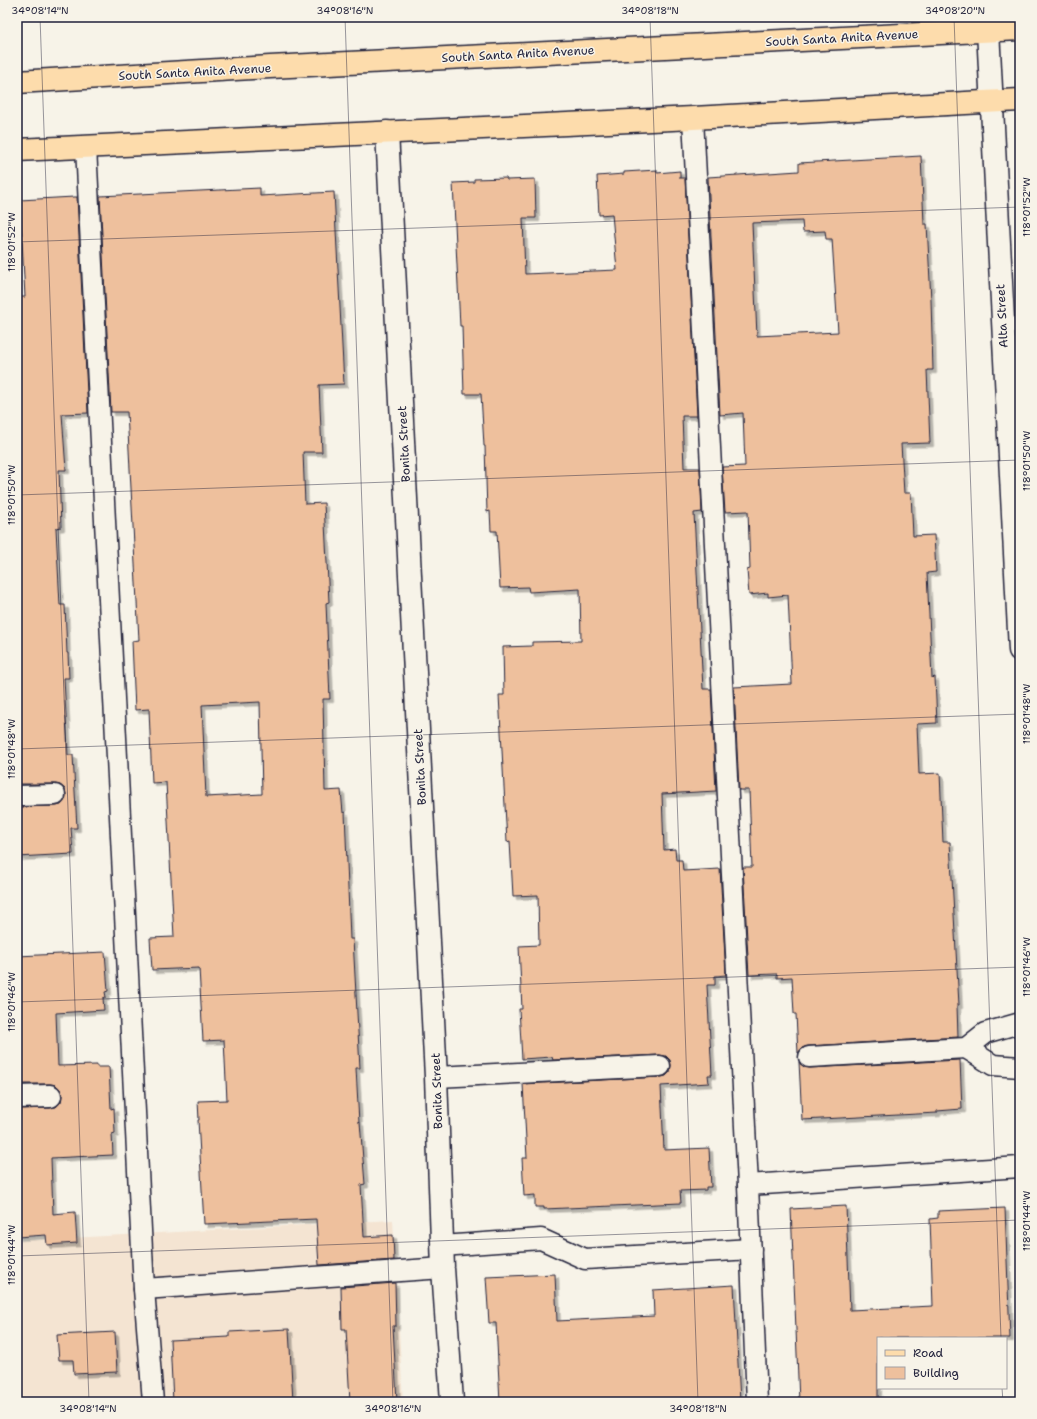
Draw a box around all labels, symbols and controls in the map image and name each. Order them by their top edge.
text: 34°08'14"N [11,4,69,17]
text: 34°08'16"N [317,4,373,17]
text: 34°08'18"N [621,4,679,17]
text: 34°08'20"N [925,4,985,17]
street label: South Santa Anita Avenue [765,26,919,50]
street label: South Santa Anita Avenue [441,42,595,66]
street label: South Santa Anita Avenue [118,60,272,84]
text: 118°01'52"W [1020,177,1033,237]
text: 118°01'52"W [5,212,18,272]
street label: Alta Street [992,284,1012,348]
street label: Bonita Street [394,405,414,483]
text: 118°01'50"W [1020,430,1033,491]
text: 118°01'50"W [5,464,18,525]
text: 118°01'48"W [1020,683,1033,744]
text: 118°01'48"W [5,718,18,779]
street label: Bonita Street [410,728,430,806]
text: 118°01'46"W [1020,937,1033,997]
text: 118°01'46"W [5,972,18,1032]
street label: Bonita Street [428,1052,446,1130]
text: 118°01'44"W [1020,1190,1033,1251]
text: 118°01'44"W [5,1224,18,1285]
legend [877,1337,1007,1389]
text: Road [913,1345,944,1361]
text: Building [913,1365,959,1381]
text: 34°08'14"N [59,1402,117,1415]
text: 34°08'16"N [365,1402,421,1415]
text: 34°08'18"N [669,1402,727,1415]

